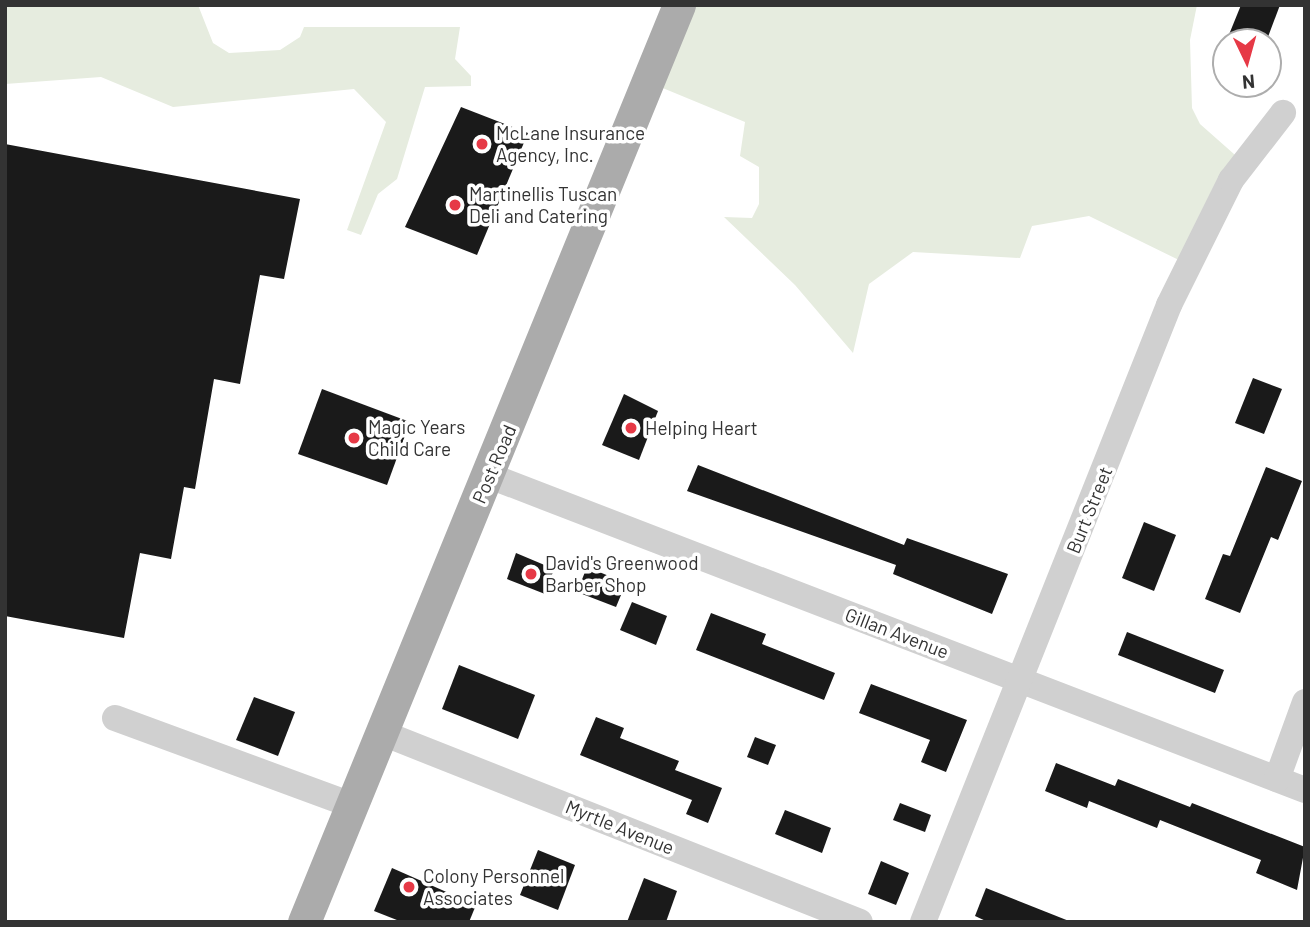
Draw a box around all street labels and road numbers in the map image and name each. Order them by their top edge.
street label: Post Road [467,421,521,507]
street label: Burt Street [1061,463,1117,557]
street label: Gillan Avenue [842,603,952,663]
street label: Myrtle Avenue [562,795,678,859]

